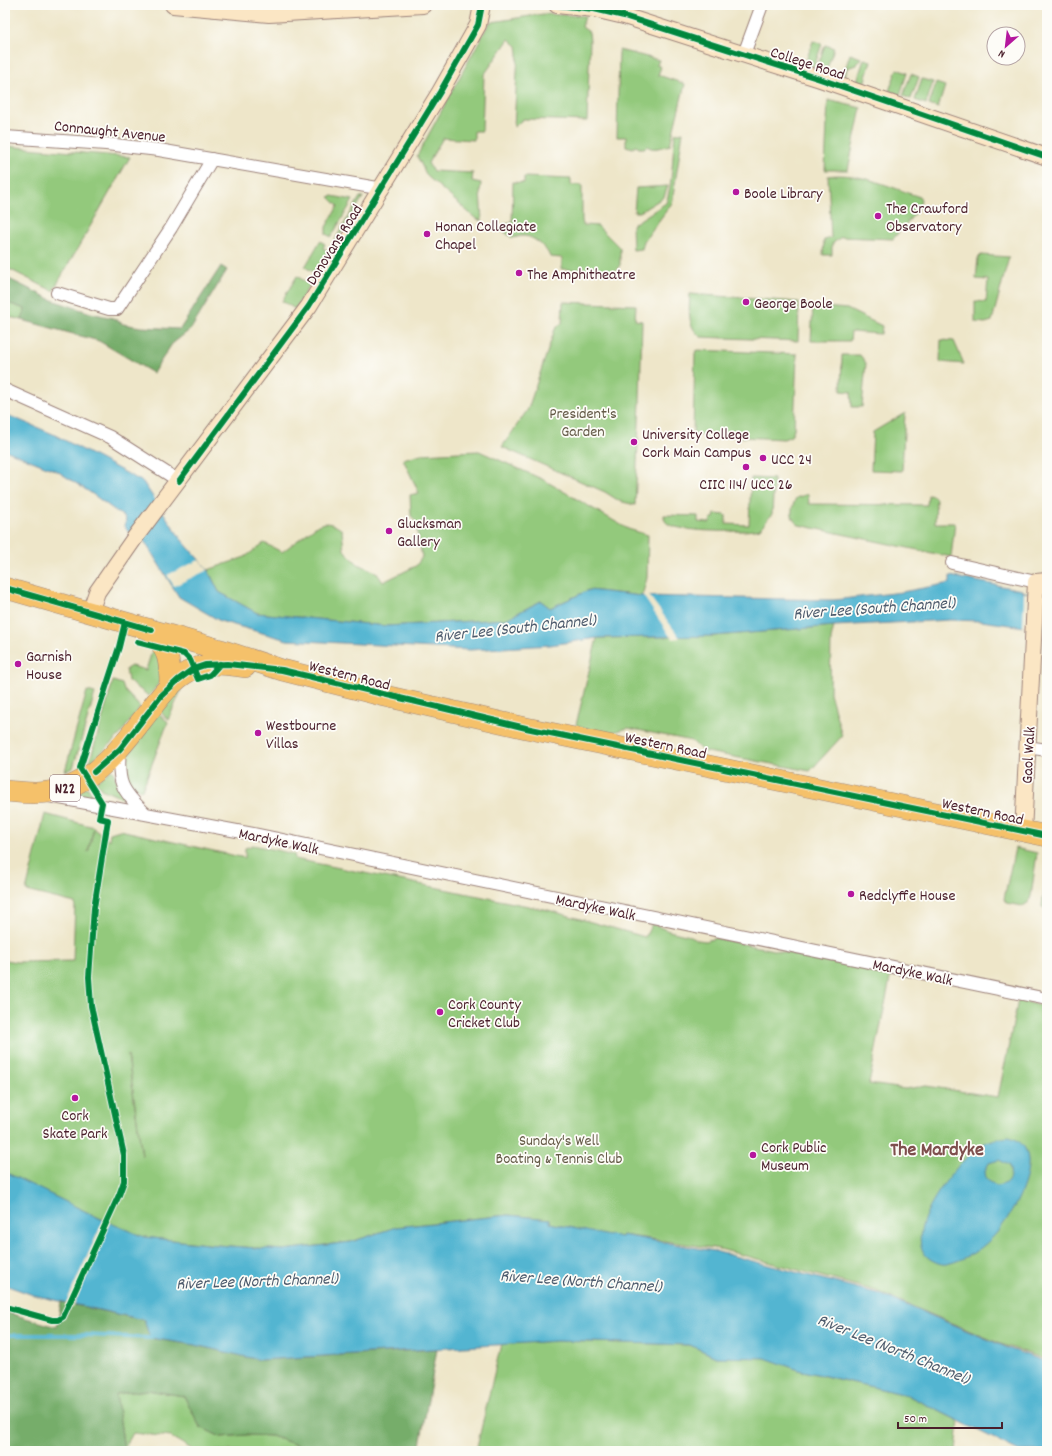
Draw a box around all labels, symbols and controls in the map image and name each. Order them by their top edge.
north arrow [986,26,1026,66]
street label: College Road [767,41,848,87]
text: N [996,44,1008,61]
street label: Connaught Avenue [53,115,167,150]
place label: Boole Library [744,183,823,206]
marker: Boole Library [731,187,741,197]
place label: The Crawford Observatory [886,198,968,239]
street label: Donovans Road [301,200,369,290]
marker: The Crawford Observatory [873,211,883,221]
place label: Honan Collegiate Chapel [435,216,536,257]
marker: Honan Collegiate Chapel [422,229,432,239]
place label: The Amphitheatre [527,264,635,287]
marker: The Amphitheatre [514,268,524,278]
place label: George Boole [754,293,833,316]
marker: George Boole [741,297,751,307]
park label: President's Garden [549,403,617,444]
place label: University College Cork Main Campus [642,424,752,465]
marker: University College Cork Main Campus [629,437,639,447]
place label: UCC 24 [771,449,812,472]
marker: UCC 24 [758,453,768,463]
marker: CIIC 114/ UCC 26 [741,462,751,472]
place label: CIIC 114/ UCC 26 [699,474,793,497]
place label: Glucksman Gallery [397,513,461,554]
marker: Glucksman Gallery [384,526,394,536]
water label: River Lee (South Channel) [792,592,958,628]
water label: River Lee (South Channel) [433,609,599,650]
place label: Garnish House [26,646,72,687]
street label: Western Road [306,655,392,698]
marker: Garnish House [13,659,23,669]
place label: Westbourne Villas [266,715,336,756]
street label: Gaol Walk [1017,726,1042,784]
street label: Western Road [623,727,708,766]
marker: Westbourne Villas [253,728,263,738]
road number: N22 [50,775,80,801]
street label: Western Road [940,793,1025,832]
street label: Mardyke Walk [236,823,321,862]
place label: Redclyffe House [859,885,956,908]
street label: Mardyke Walk [553,889,638,928]
marker: Redclyffe House [846,889,856,899]
street label: Mardyke Walk [870,954,955,993]
place label: Cork County Cricket Club [448,994,521,1035]
marker: Cork County Cricket Club [435,1007,445,1017]
marker: Cork Skate Park [70,1093,80,1103]
place label: Cork Skate Park [43,1105,108,1146]
park label: Sunday's Well Boating & Tennis Club [496,1130,623,1171]
place label: Cork Public Museum [761,1137,826,1178]
district label: The Mardyke [890,1137,984,1165]
marker: Cork Public Museum [748,1150,758,1160]
water label: River Lee (North Channel) [499,1265,664,1301]
water label: River Lee (North Channel) [176,1268,340,1298]
water label: River Lee (North Channel) [813,1309,974,1393]
scale bar [898,1404,1002,1430]
text: 50 m [904,1411,927,1428]

